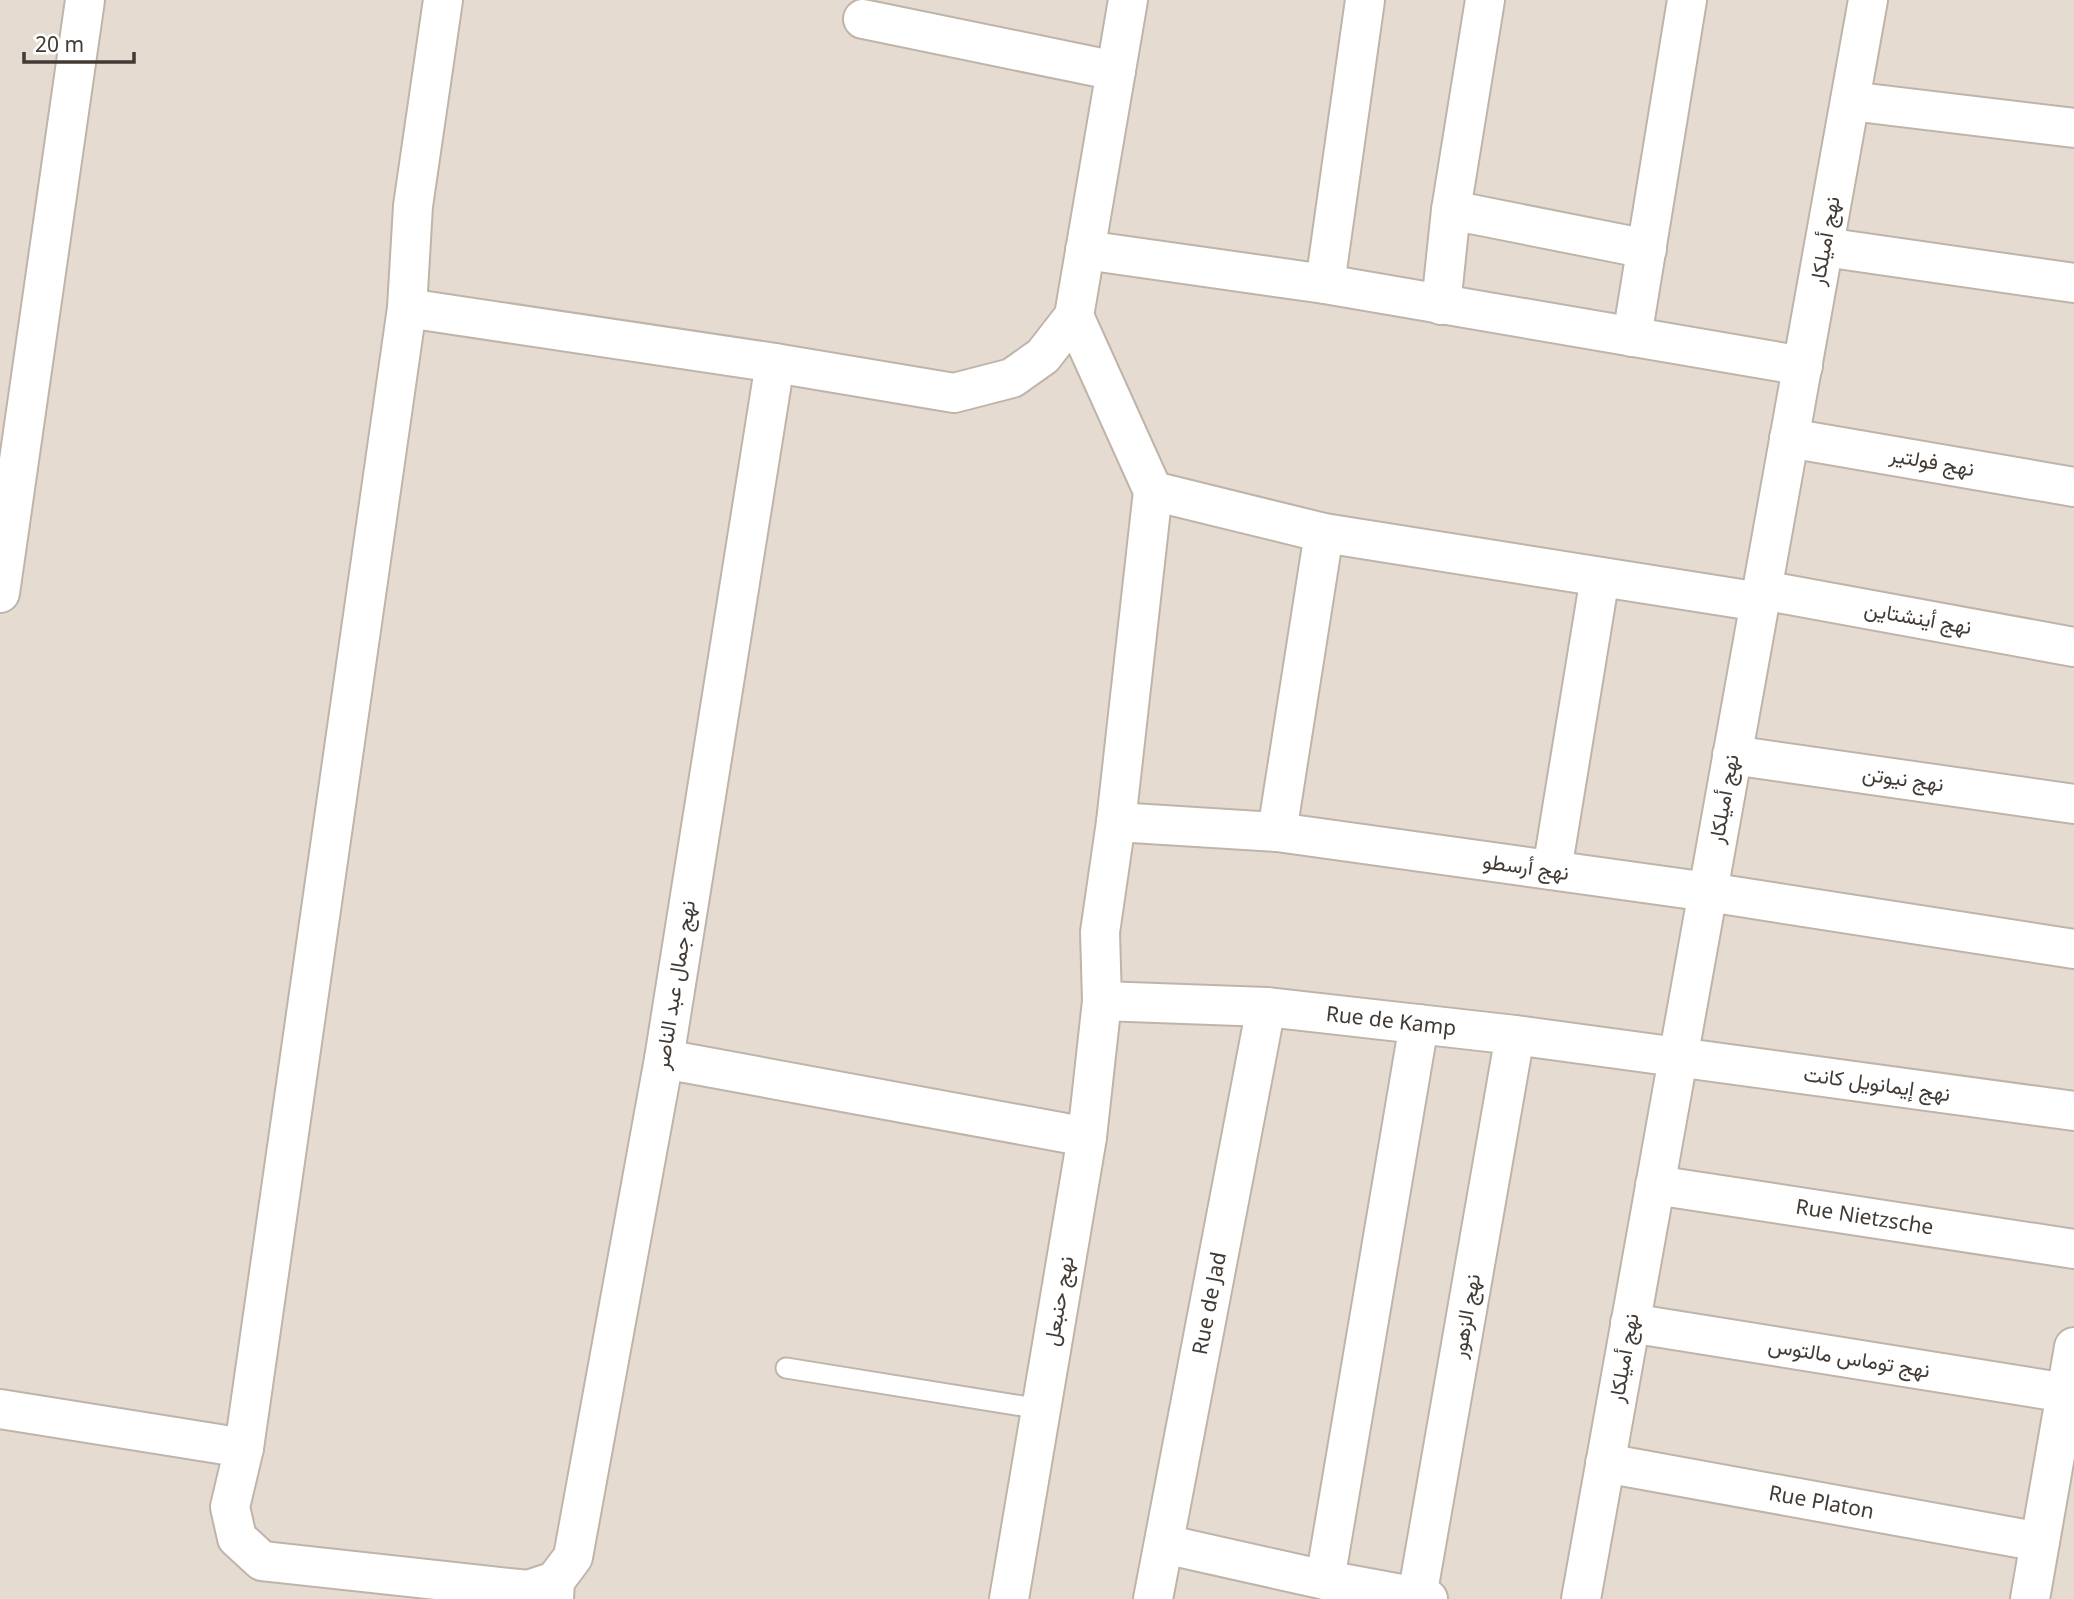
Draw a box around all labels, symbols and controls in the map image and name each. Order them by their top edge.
scale bar [24,21,135,65]
text: 20 m [35,30,84,58]
street label: نهج أميلكار [1802,194,1847,289]
street label: نهج فولتير [1887,440,1977,483]
street label: نهج أينشتاين [1862,594,1974,641]
street label: نهج أميلكار [1701,752,1746,847]
street label: نهج نيوتن [1860,758,1946,799]
street label: نهج أرسطو [1481,846,1571,887]
street label: نهج جمال عبد الناصر [647,898,702,1073]
street label: Rue de Kamp [1325,999,1458,1041]
street label: نهج إيمانويل كانت [1802,1059,1952,1108]
street label: Rue Nietzsche [1794,1192,1936,1240]
street label: Rue de Jad [1185,1249,1232,1357]
street label: نهج حنبعل [1036,1254,1081,1348]
street label: نهج الزهور [1444,1272,1487,1361]
street label: نهج أميلكار [1601,1311,1646,1406]
street label: نهج توماس مالتوس [1766,1330,1932,1385]
street label: Rue Platon [1767,1478,1877,1525]

